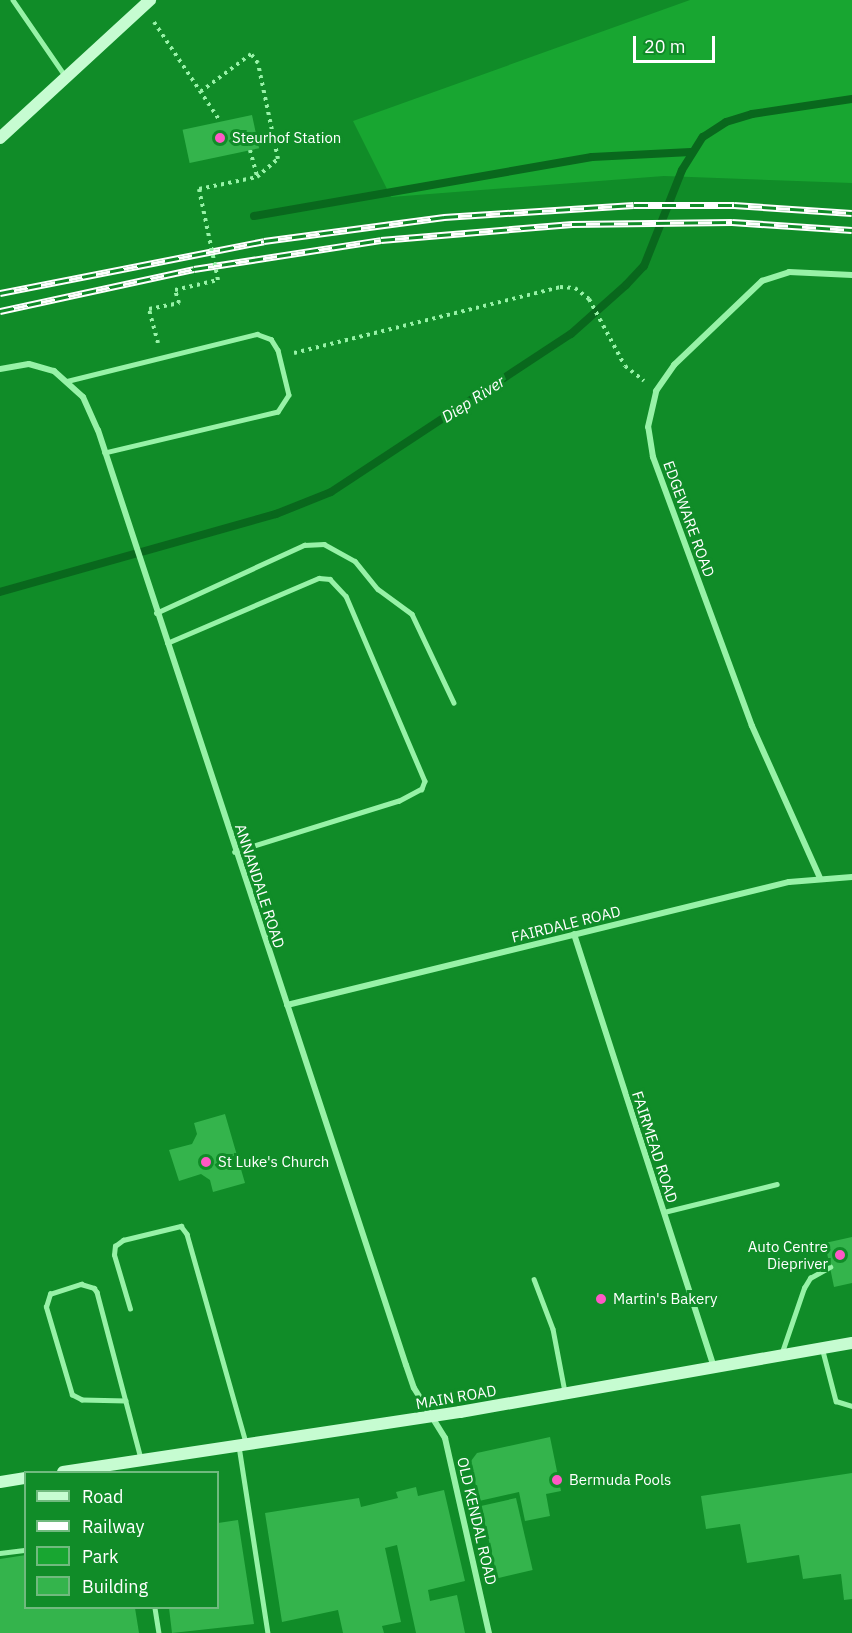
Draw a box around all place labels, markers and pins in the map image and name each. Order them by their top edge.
place label: Steurhof Station [232,129,341,147]
marker: Steurhof Station [213,131,227,145]
place label: St Luke's Church [218,1153,329,1171]
marker: St Luke's Church [199,1155,213,1169]
place label: Auto Centre Diepriver [748,1237,828,1272]
marker: Auto Centre Diepriver [833,1248,847,1262]
place label: Martin's Bakery [613,1290,717,1308]
marker: Martin's Bakery [594,1292,608,1306]
place label: Bermuda Pools [569,1471,671,1489]
marker: Bermuda Pools [550,1473,564,1487]

